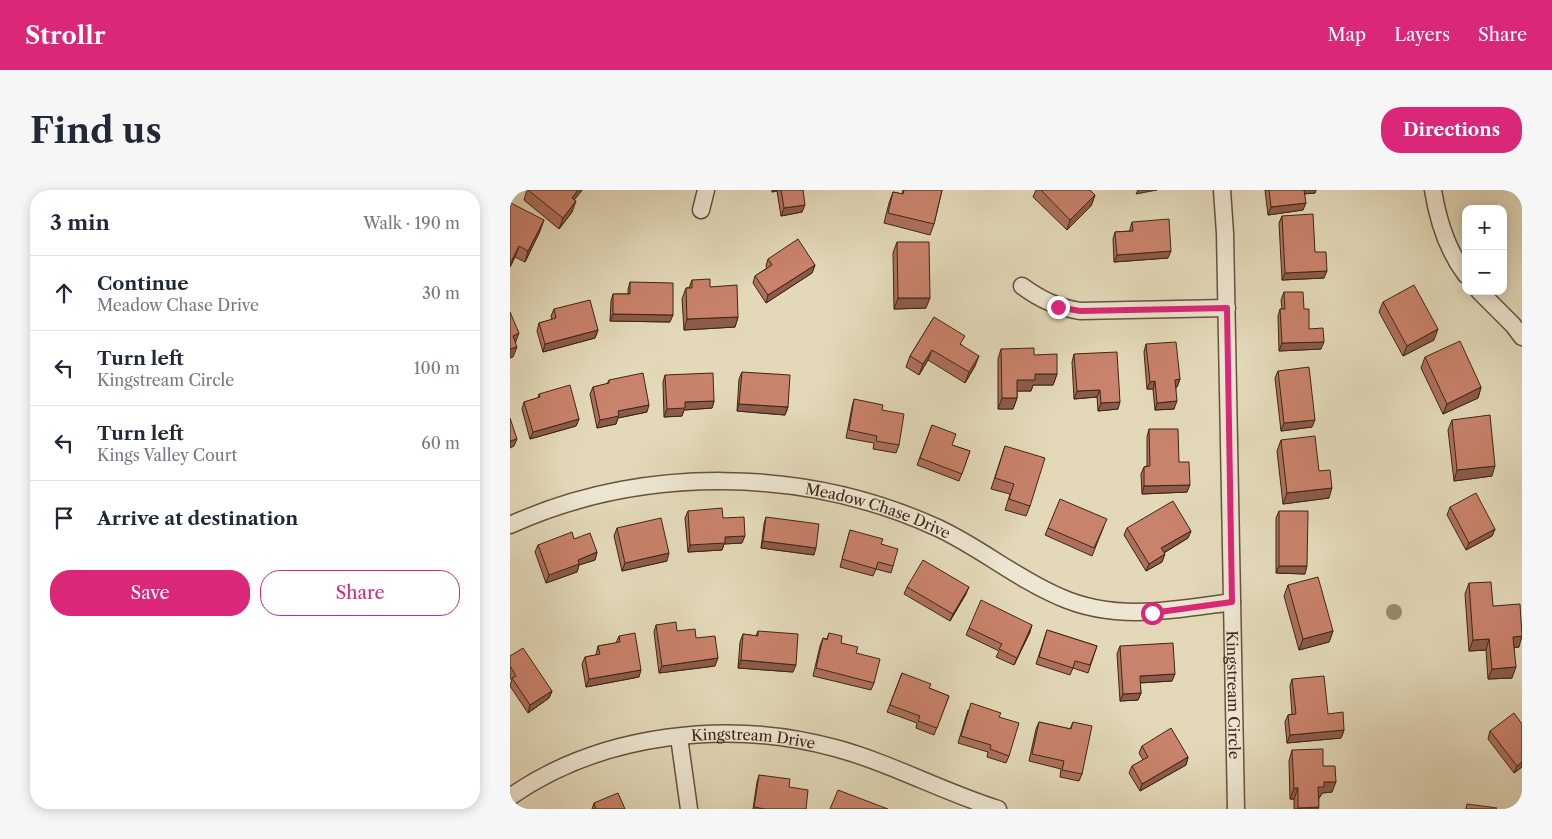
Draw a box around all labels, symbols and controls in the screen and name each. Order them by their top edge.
text: Strollr [25,21,105,50]
text: Map [1328,24,1366,46]
text: Layers [1394,24,1450,46]
text: Share [1478,24,1527,46]
button: Directions [1381,107,1522,153]
text: Find us [30,109,162,152]
map controls [1462,205,1507,295]
button: + [1462,205,1507,250]
text: 3 min [50,210,110,235]
text: Walk · 190 m [363,213,460,233]
button: − [1462,250,1507,295]
text: Continue [97,272,189,295]
icon: ahead [50,279,78,307]
text: 30 m [422,283,460,303]
text: Meadow Chase Drive [97,295,259,315]
route end [1047,296,1070,319]
text: Turn left [97,347,184,370]
icon: left [50,354,78,382]
text: 100 m [414,358,460,378]
text: Kingstream Circle [97,370,234,390]
text: Turn left [97,422,184,445]
icon: left [50,429,78,457]
text: 60 m [421,433,460,453]
text: Kings Valley Court [97,445,237,465]
street label: Meadow Chase Drive [804,479,954,542]
icon: arrive [50,504,78,532]
text: Arrive at destination [97,507,298,530]
button: Save [50,570,250,616]
button: Share [260,570,460,616]
route start [1141,602,1164,625]
street label: Kingstream Circle [1223,630,1245,759]
street label: Kingstream Drive [690,724,817,752]

